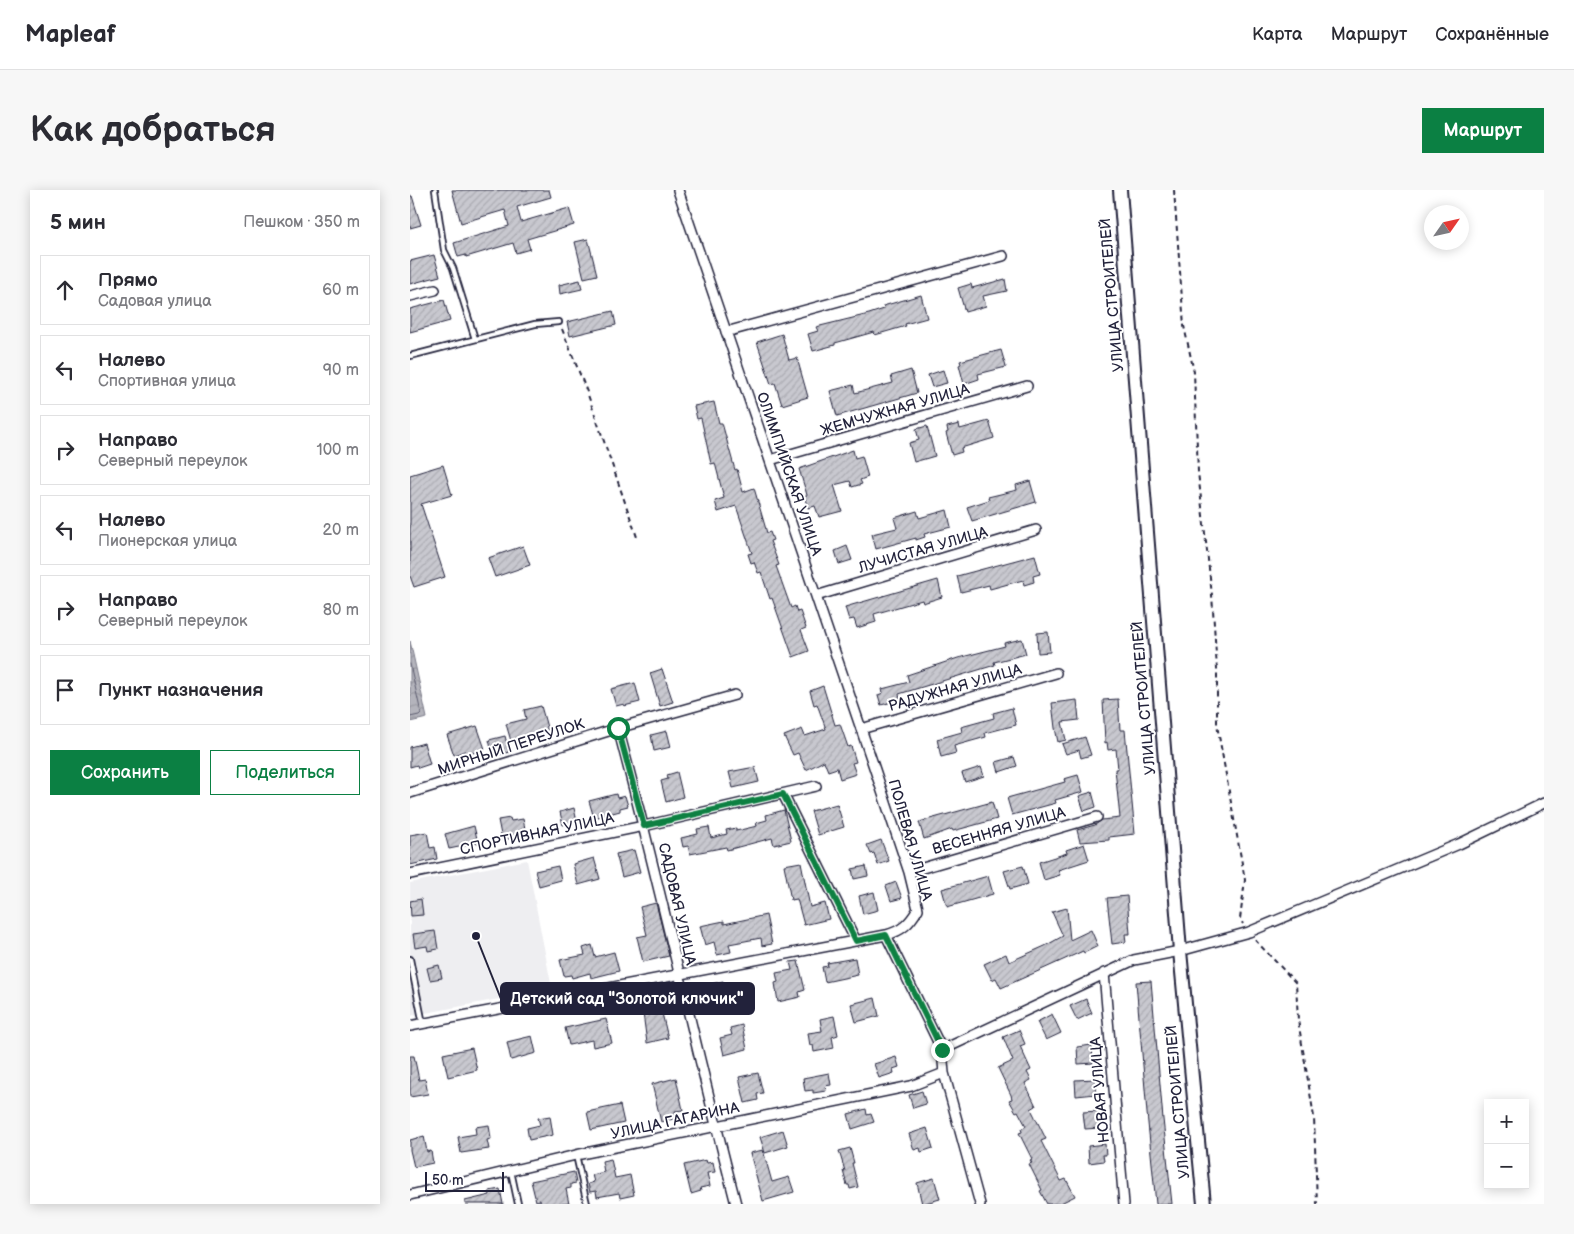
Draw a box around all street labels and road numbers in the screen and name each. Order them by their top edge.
street label: УЛИЦА СТРОИТЕЛЕЙ [1096,217,1128,373]
street label: ЖЕМЧУЖНАЯ УЛИЦА [818,379,973,440]
street label: ОЛИМПИЙСКАЯ УЛИЦА [752,390,826,559]
street label: ЛУЧИСТАЯ УЛИЦА [855,522,991,578]
street label: УЛИЦА СТРОИТЕЛЕЙ [1128,620,1160,776]
street label: РАДУЖНАЯ УЛИЦА [886,660,1025,716]
street label: МИРНЫЙ ПЕРЕУЛОК [435,714,587,780]
street label: ПОЛЕВАЯ УЛИЦА [884,777,937,904]
street label: ВЕСЕННЯЯ УЛИЦА [930,803,1069,859]
street label: СПОРТИВНАЯ УЛИЦА [458,808,617,860]
street label: САДОВАЯ УЛИЦА [654,841,700,968]
street label: УЛИЦА СТРОИТЕЛЕЙ [1162,1024,1194,1180]
street label: НОВАЯ УЛИЦА [1086,1035,1114,1144]
street label: УЛИЦА ГАГАРИНА [609,1098,742,1144]

